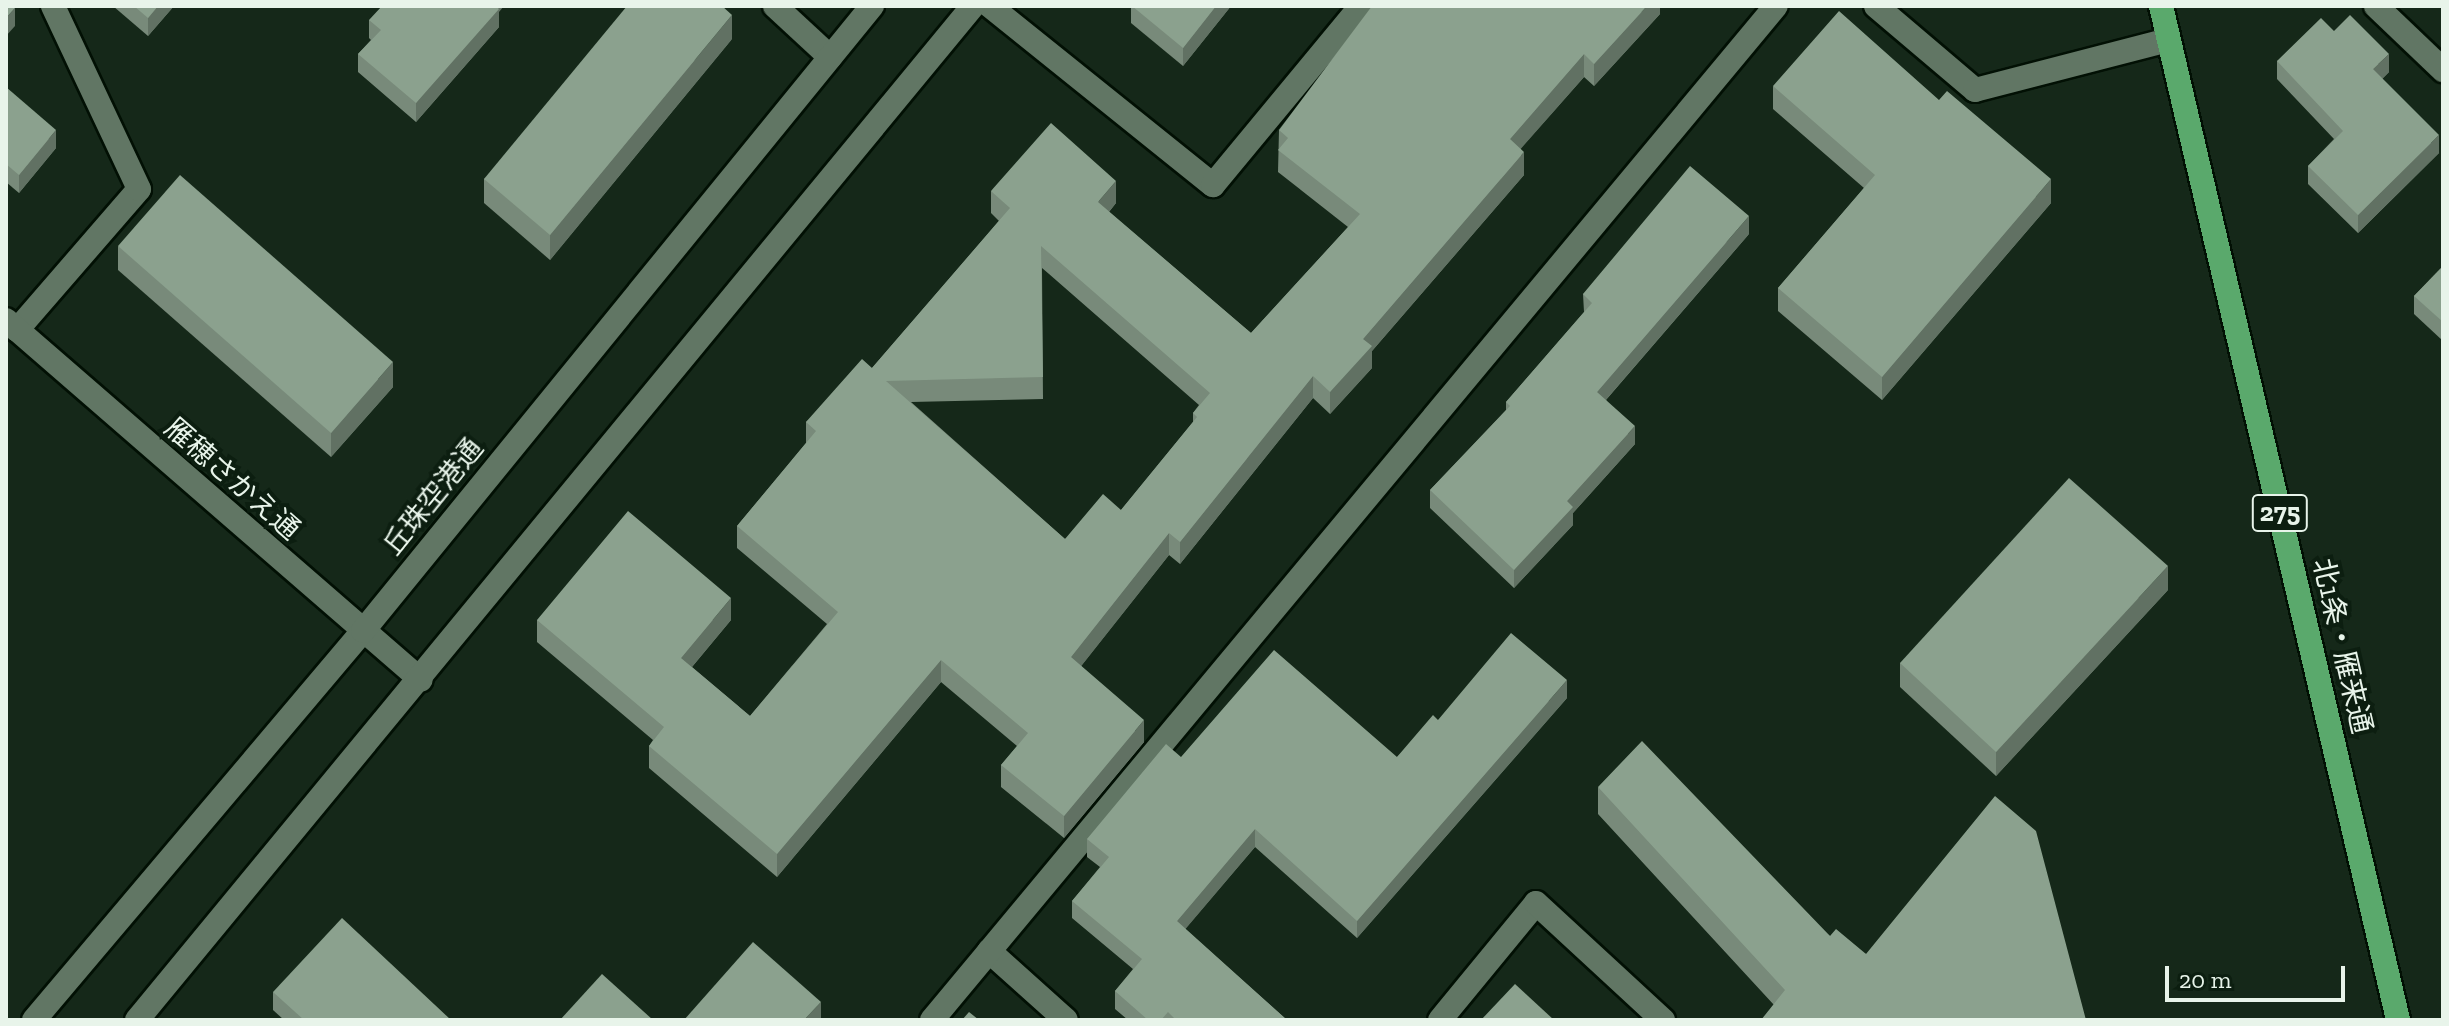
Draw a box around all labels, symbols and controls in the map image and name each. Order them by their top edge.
street label: 雁穂さかえ通 [158,411,306,547]
street label: 丘珠空港通 [376,432,490,562]
road number: 275 [2250,491,2310,535]
street label: 北1条・雁来通 [2306,555,2378,737]
scale bar [2169,950,2349,1000]
text: 20 m [2179,965,2231,994]

